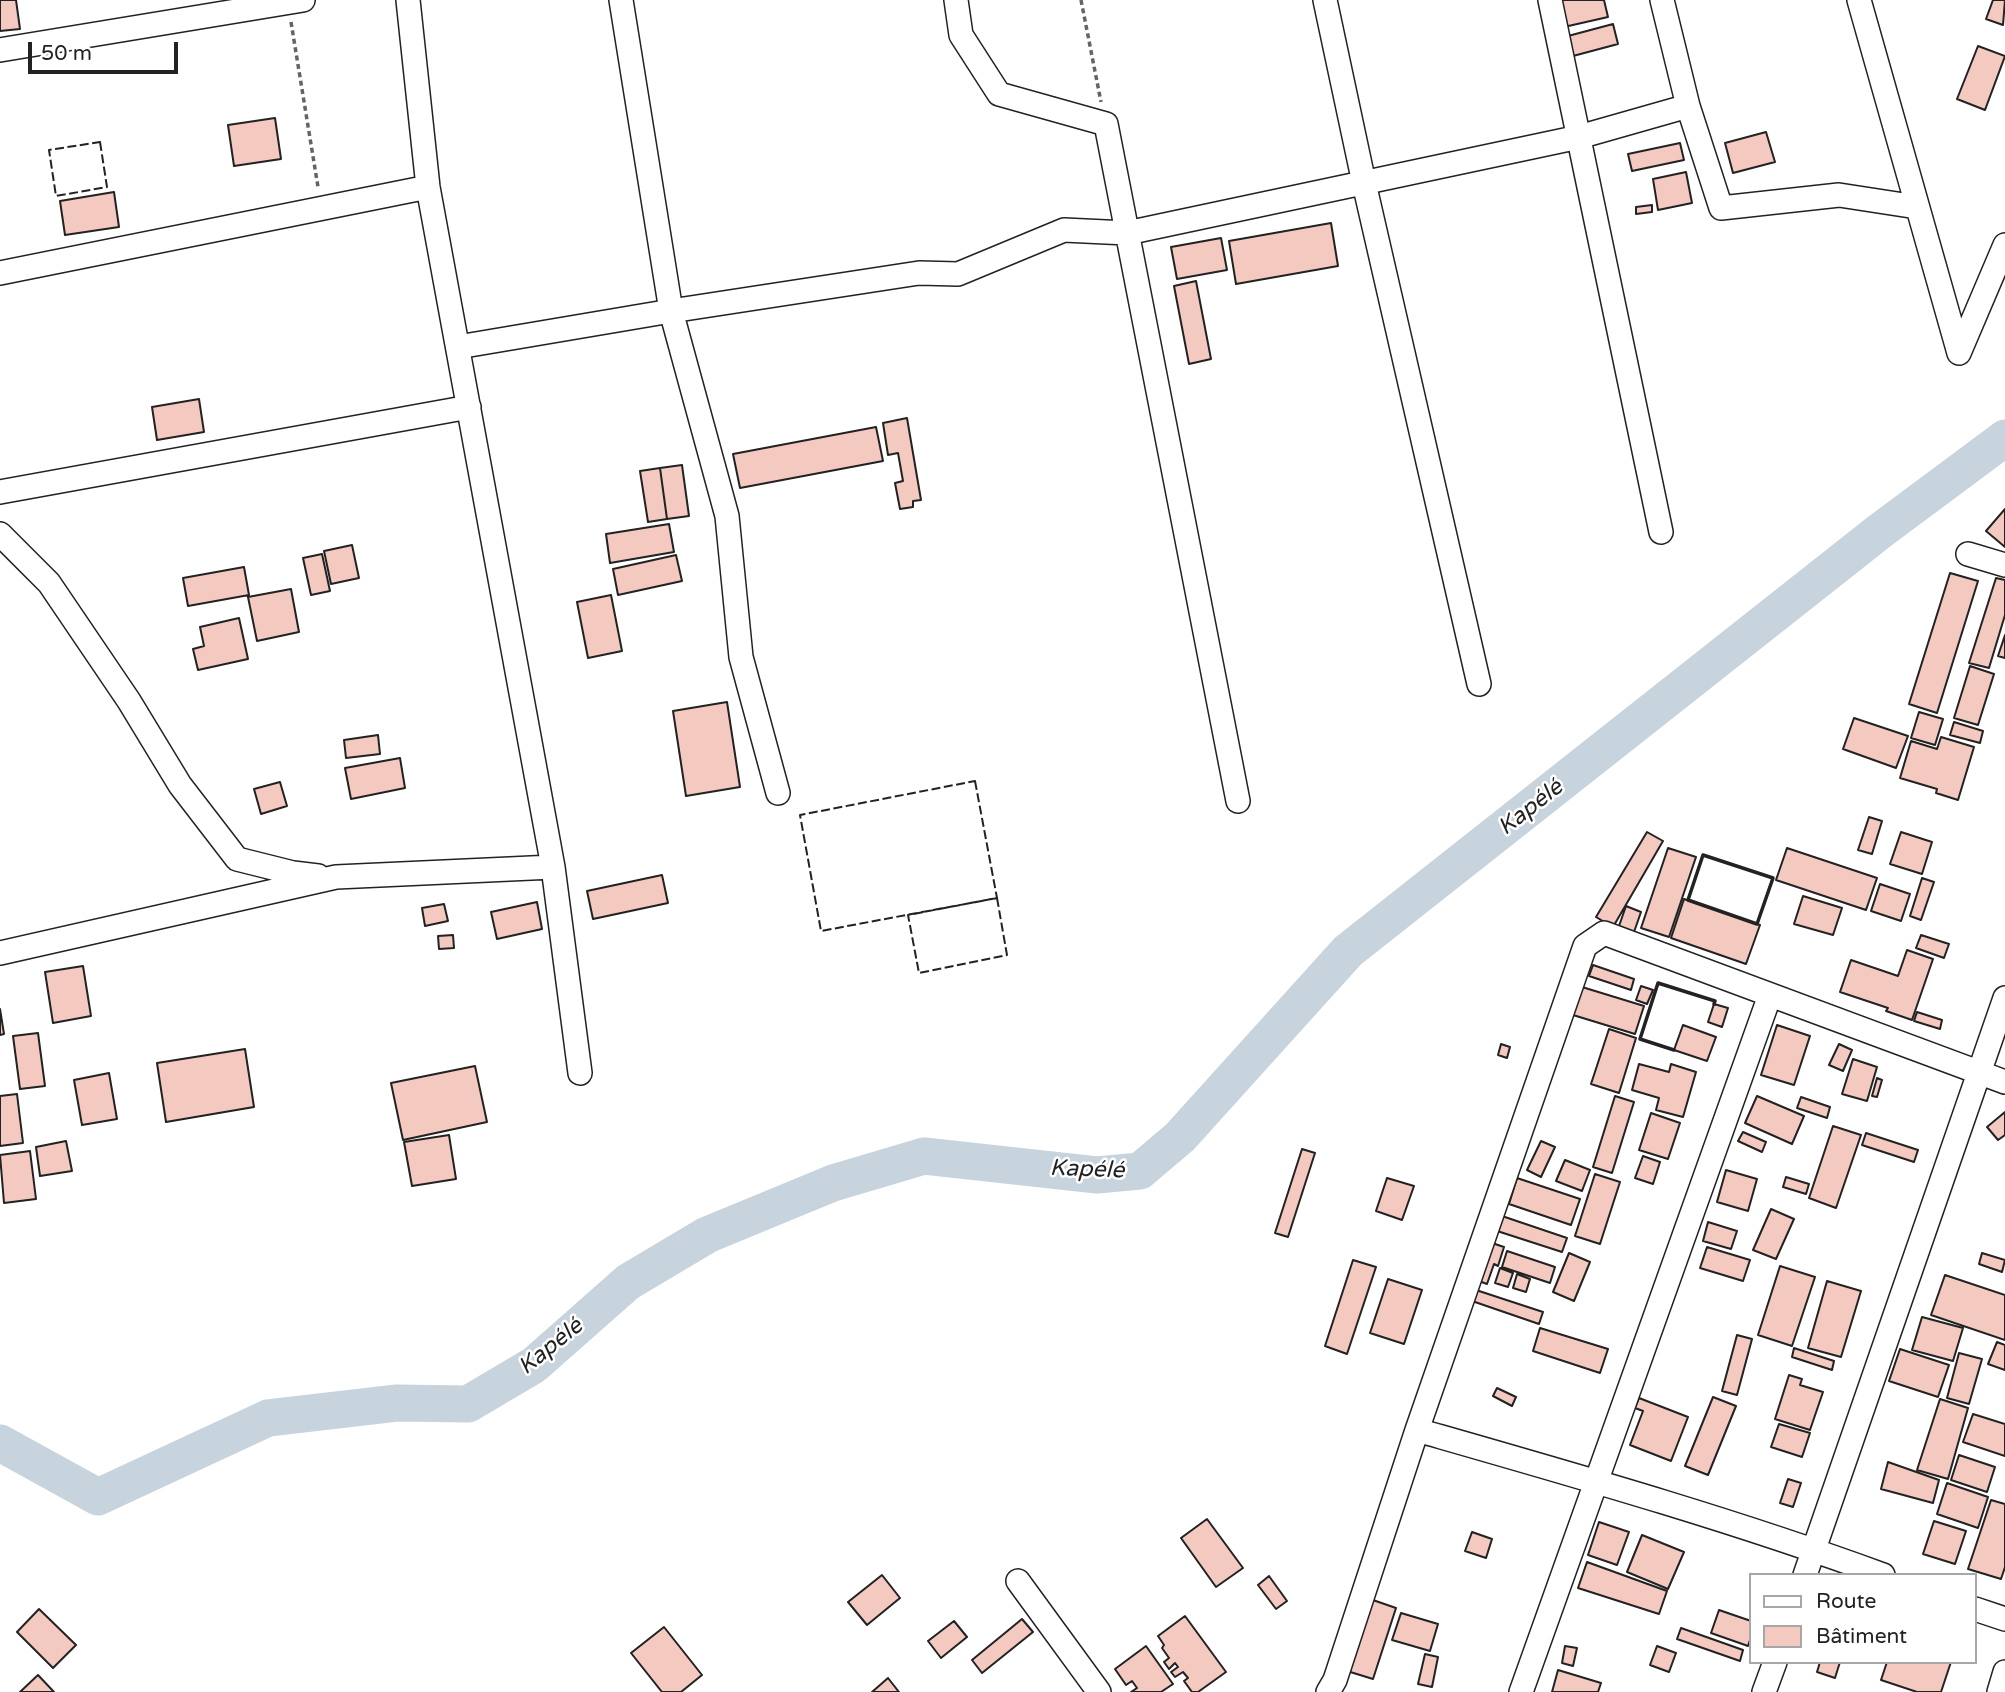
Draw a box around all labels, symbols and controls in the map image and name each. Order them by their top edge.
scale bar [32,28,182,72]
text: 50 m [41,41,92,66]
water label: Kapélé [1493,774,1569,842]
water label: Kapélé [1049,1155,1125,1185]
water label: Kapélé [513,1313,589,1381]
legend [1750,1573,1977,1664]
text: Route [1816,1589,1876,1614]
text: Bâtiment [1816,1624,1907,1649]

